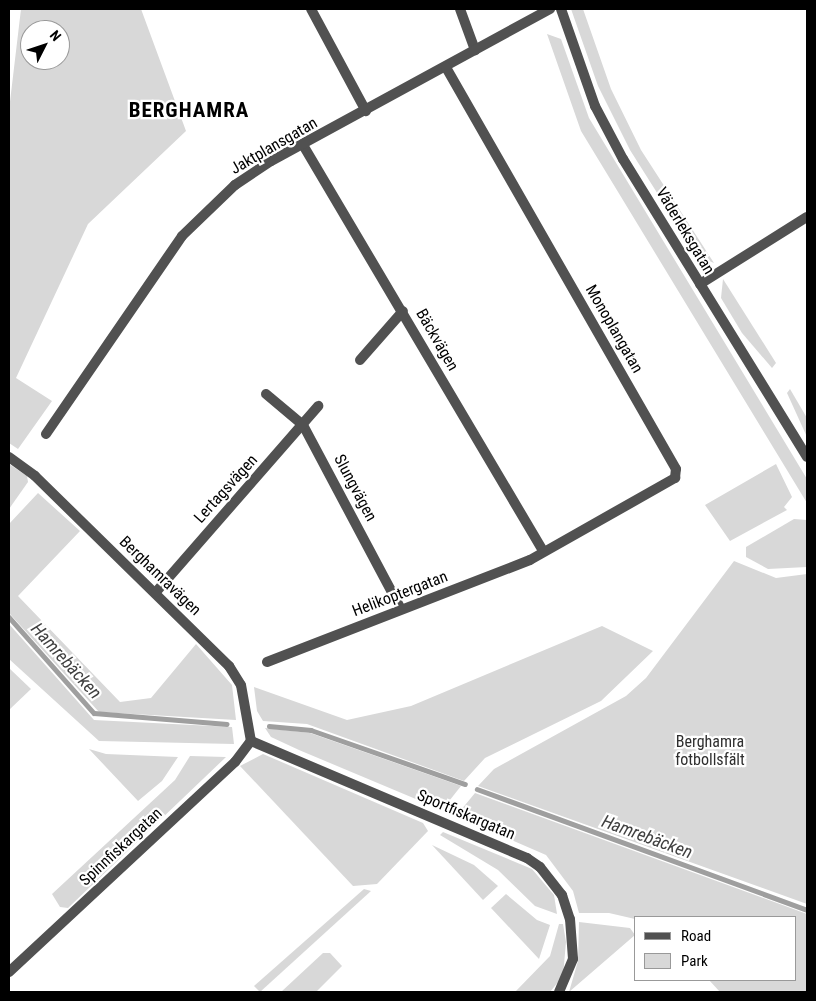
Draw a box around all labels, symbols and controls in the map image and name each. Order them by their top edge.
north arrow [20,20,70,70]
text: N [47,27,64,44]
district label: BERGHAMRA [128,97,250,123]
street label: Jaktplansgatan [227,113,321,179]
street label: Väderleksgatan [652,184,718,278]
street label: Monoplangatan [581,282,647,376]
street label: Bäckvägen [412,306,462,374]
street label: Lertagsvägen [190,451,262,527]
street label: Slungvägen [329,451,381,525]
street label: Berghamravägen [115,532,205,620]
street label: Helikoptergatan [350,567,450,621]
water label: Hamrebäcken [26,618,106,704]
park label: Berghamra fotbollsfält [675,732,745,770]
street label: Sportfiskargatan [414,786,518,844]
street label: Spinnfiskargatan [76,804,166,890]
water label: Hamrebäcken [599,811,695,863]
legend [634,916,796,981]
text: Road [681,927,711,945]
text: Park [681,952,708,970]

